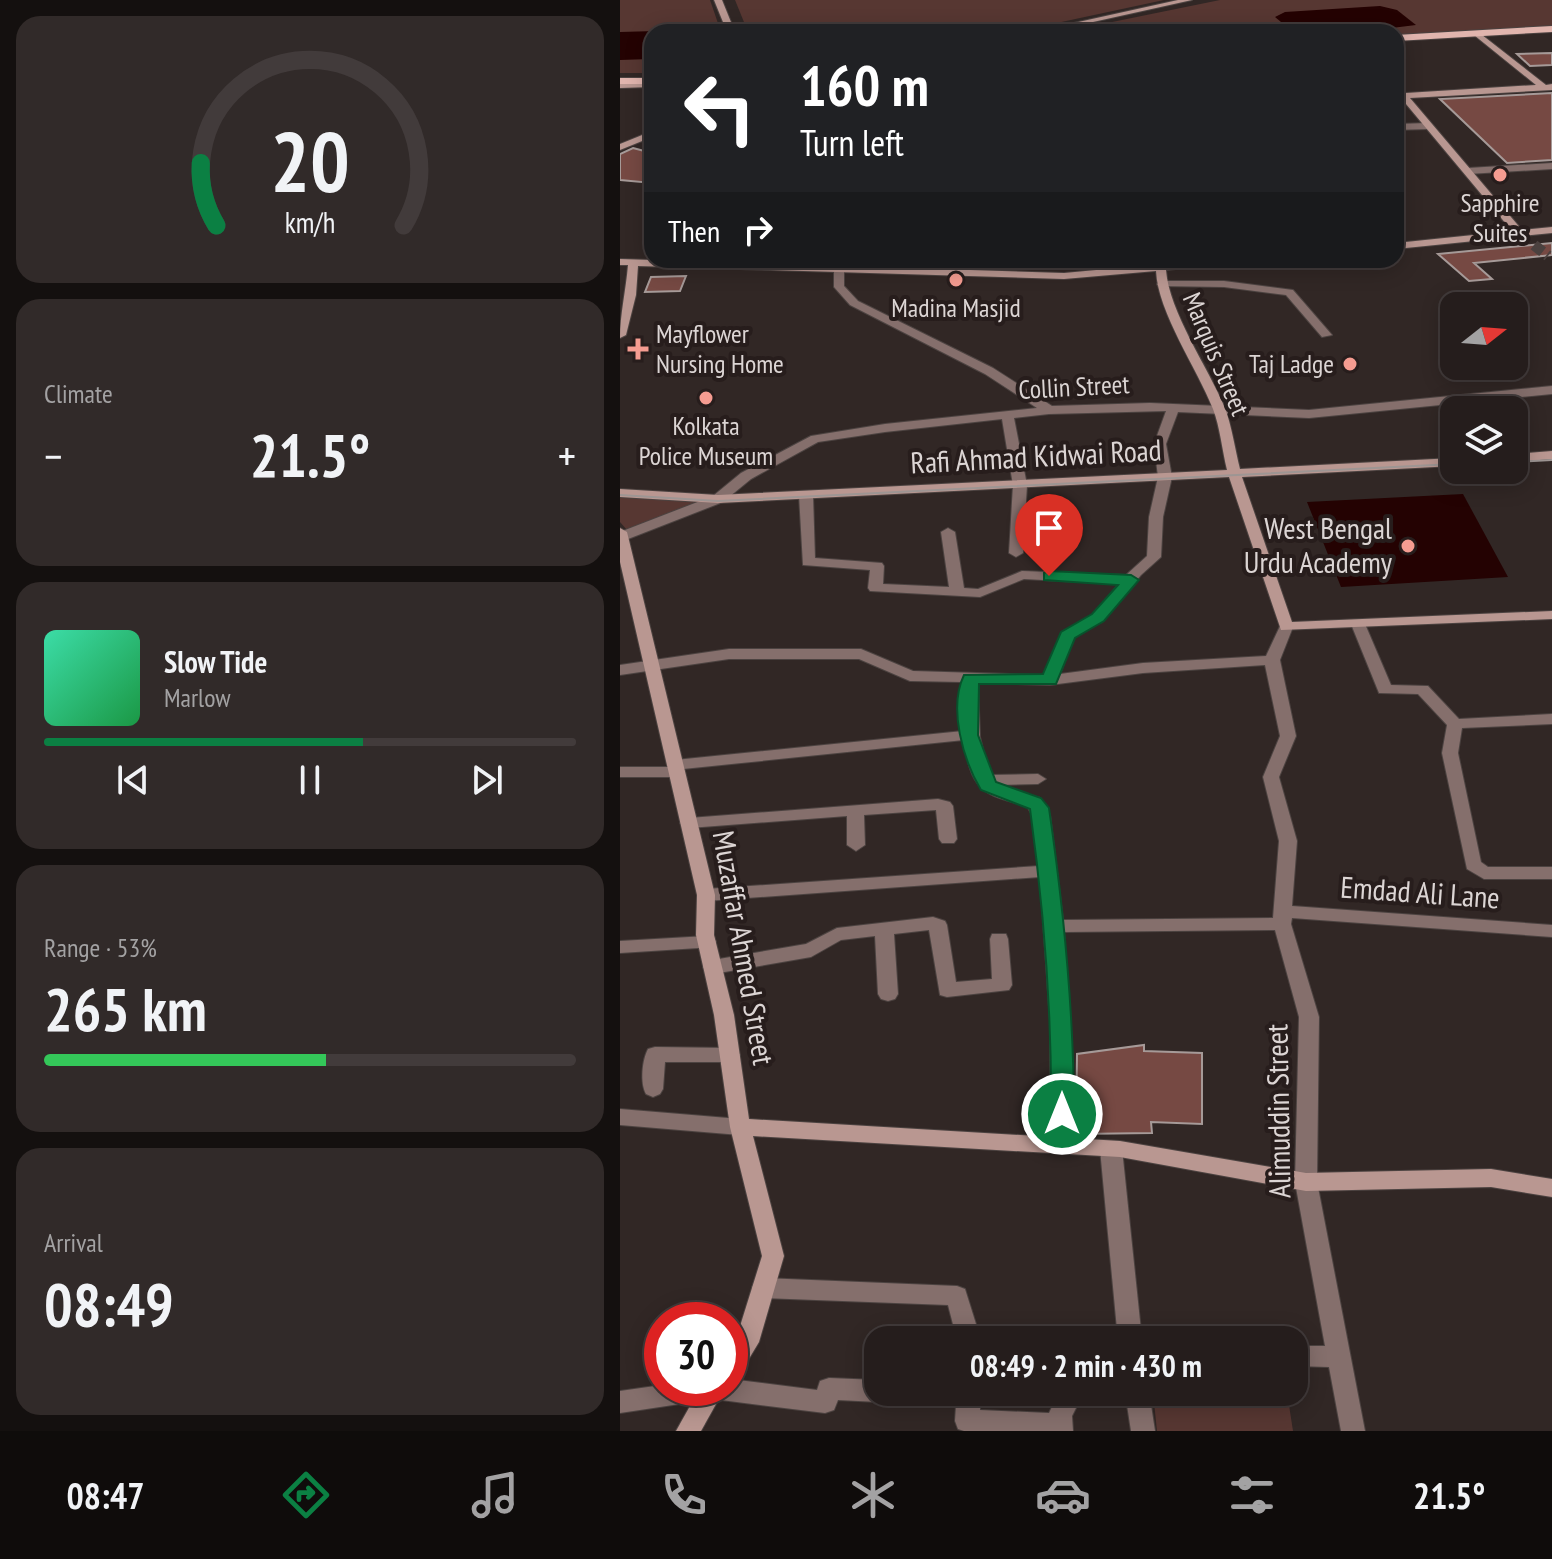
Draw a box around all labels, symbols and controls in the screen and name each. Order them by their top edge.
text: 160 m [800,49,929,121]
icon: left [668,56,772,160]
text: 20 [270,106,350,214]
text: Turn left [800,119,904,166]
marker: Sapphire Suites [1491,166,1509,184]
place label: Sapphire Suites [1460,186,1540,249]
text: km/h [285,204,335,241]
icon: right [736,208,780,252]
text: Then [668,211,720,250]
marker: Madina Masjid [947,271,965,289]
street label: Marquis Street [1176,287,1257,420]
place label: Madina Masjid [891,291,1021,324]
north arrow [1440,292,1528,380]
map controls [1440,292,1528,484]
place label: Mayflower Nursing Home [656,317,784,380]
marker: Mayflower Nursing Home [627,338,649,360]
place label: Taj Ladge [1249,347,1334,380]
marker: Taj Ladge [1341,355,1359,373]
street label: Collin Street [1018,367,1130,406]
text: Climate [44,377,113,410]
marker: Kolkata Police Museum [697,389,715,407]
button: layers [1440,396,1528,484]
place label: Kolkata Police Museum [639,409,773,472]
text: 21.5° [250,416,370,494]
text: − [44,427,62,484]
text: + [558,427,576,484]
street label: Rafi Ahmad Kidwai Road [909,429,1162,482]
pin [1015,494,1083,576]
icon: arrive [1027,506,1071,550]
place label: West Bengal Urdu Academy [1244,508,1393,581]
marker: West Bengal Urdu Academy [1399,537,1417,555]
text: Slow Tide [164,642,267,681]
text: Marlow [164,681,230,714]
icon: previous [111,758,155,802]
icon: pause [288,758,332,802]
icon: next [465,758,509,802]
street label: Muzaffar Ahmed Street [705,828,784,1068]
street label: Emdad Ali Lane [1339,866,1501,917]
text: Range · 53% [44,931,157,964]
text: 265 km [44,970,207,1048]
street label: Alimuddin Street [1256,1023,1299,1199]
position arrow [1020,1072,1104,1156]
text: Arrival [44,1226,103,1259]
text: 08:49 [44,1265,174,1343]
speed limit sign: 30 [644,1302,748,1406]
text: 08:49 · 2 min · 430 m [970,1346,1202,1385]
icon: directions [278,1467,334,1523]
icon: music [467,1467,523,1523]
icon: phone [656,1467,712,1523]
icon: climate [845,1467,901,1523]
icon: car [1035,1467,1091,1523]
icon: filters [1224,1467,1280,1523]
text: 08:47 [67,1472,144,1519]
text: 21.5° [1413,1472,1485,1519]

